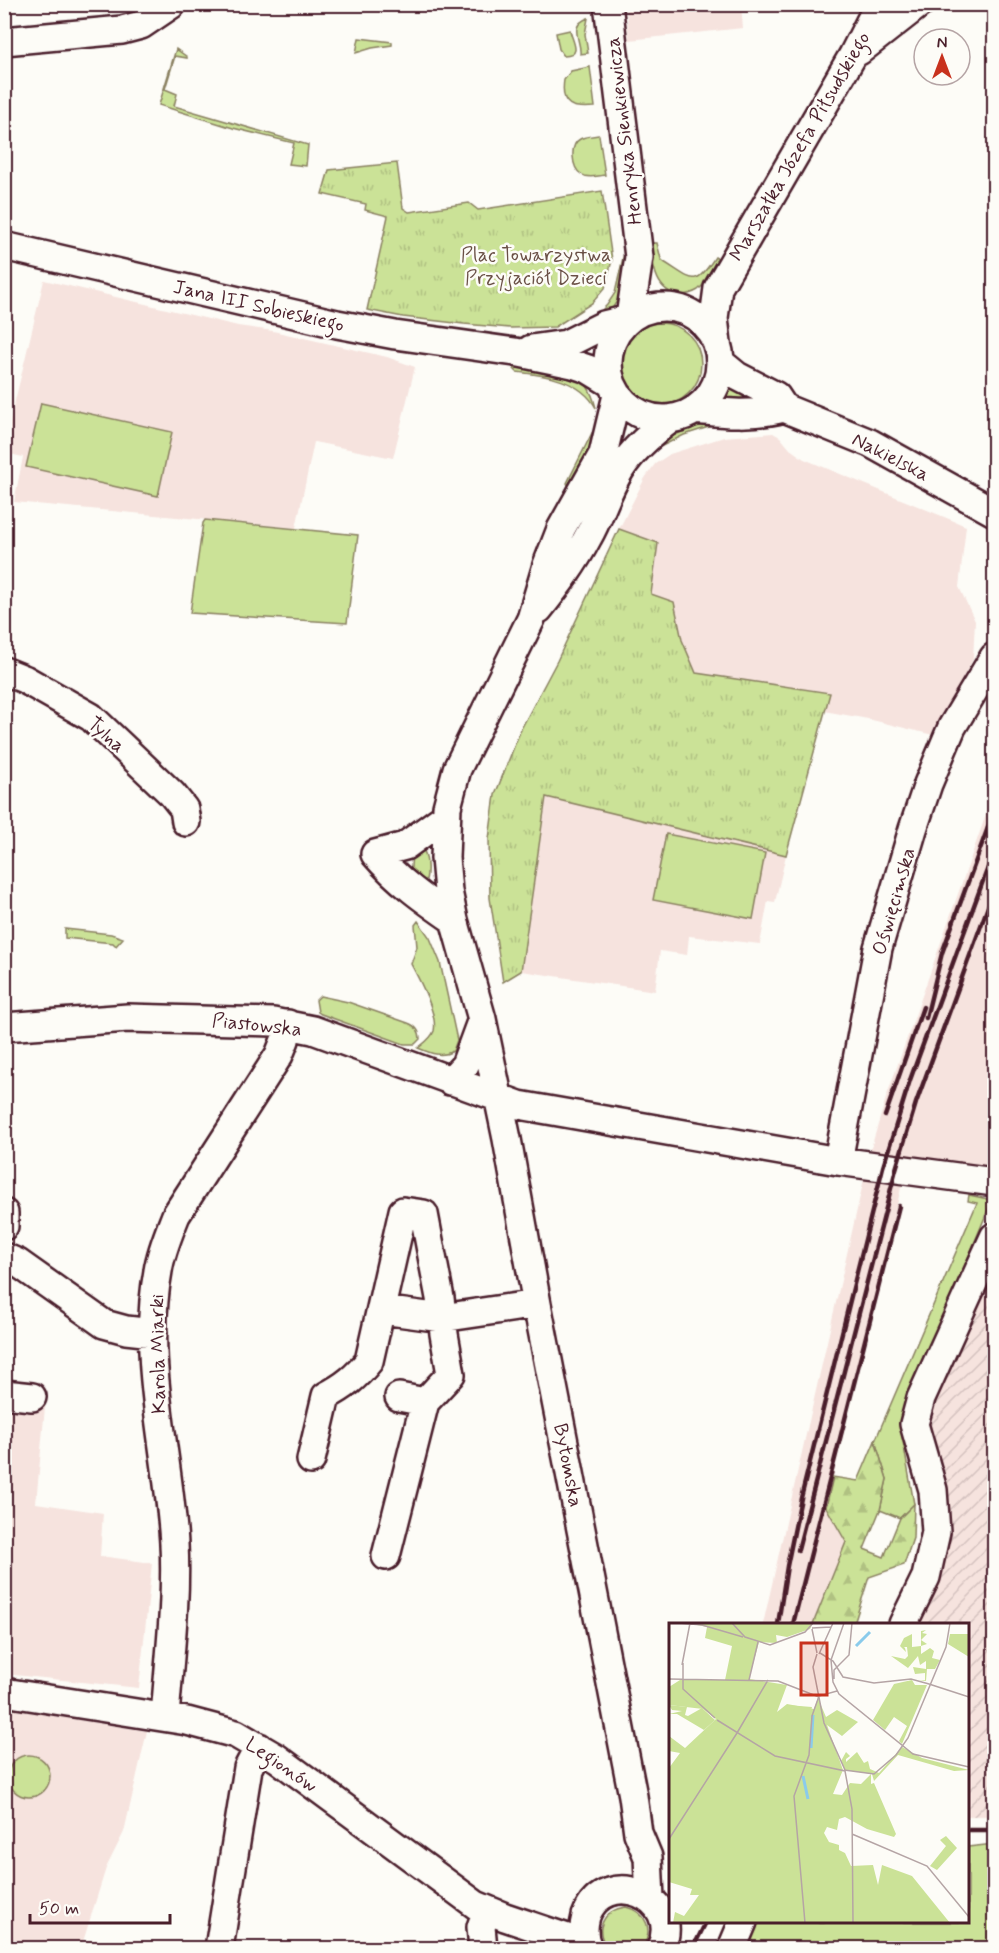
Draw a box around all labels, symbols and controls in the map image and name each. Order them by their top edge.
street label: Marszałka Józefa Piłsudskiego [723,27,879,267]
north arrow [912,27,972,87]
text: N [937,33,947,54]
street label: Henryka Sienkiewicza [600,35,649,226]
park label: Plac Towarzystwa Przyjaciół Dzieci [461,242,611,292]
street label: Jana III Sobieskiego [170,274,347,341]
street label: Nakielska [847,426,934,488]
street label: Tylna [81,711,131,759]
street label: Oświęcimska [866,845,923,958]
street label: Piastowska [211,1007,303,1044]
street label: Karola Miarki [144,1294,173,1414]
street label: Bytomska [546,1421,589,1509]
inset map [669,1623,969,1923]
street label: Legionów [239,1731,323,1801]
scale bar [30,1887,170,1925]
text: 50 m [39,1897,79,1921]

